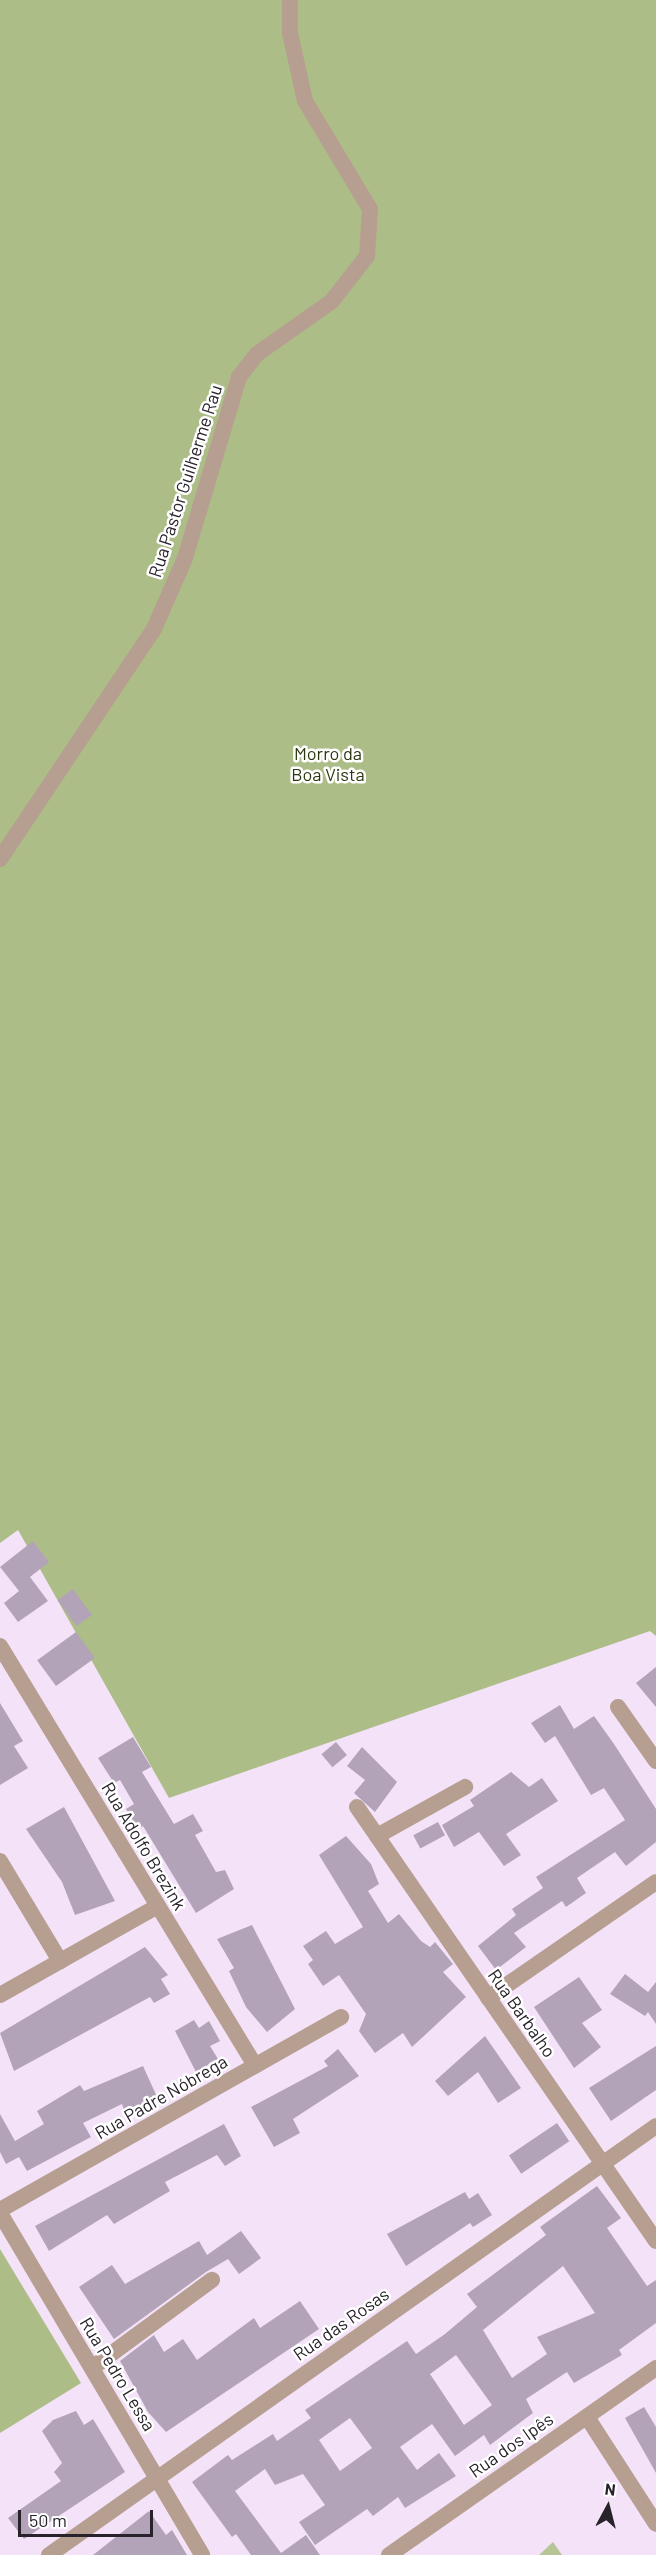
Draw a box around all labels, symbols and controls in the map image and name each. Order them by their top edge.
street label: Rua Pastor Guilherme Rau [144,382,226,580]
park label: Morro da Boa Vista [291,743,365,786]
street label: Rua Adolfo Brezink [97,1778,191,1914]
street label: Rua Barbalho [484,1965,560,2061]
street label: Rua Padre Nóbrega [91,2050,231,2144]
street label: Rua das Rosas [289,2283,393,2365]
street label: Rua Pedro Lessa [76,2313,160,2435]
street label: Rua dos Ipês [465,2408,557,2482]
north arrow [578,2477,638,2537]
text: N [604,2479,617,2499]
scale bar [21,2498,156,2536]
text: 50 m [29,2509,67,2531]

